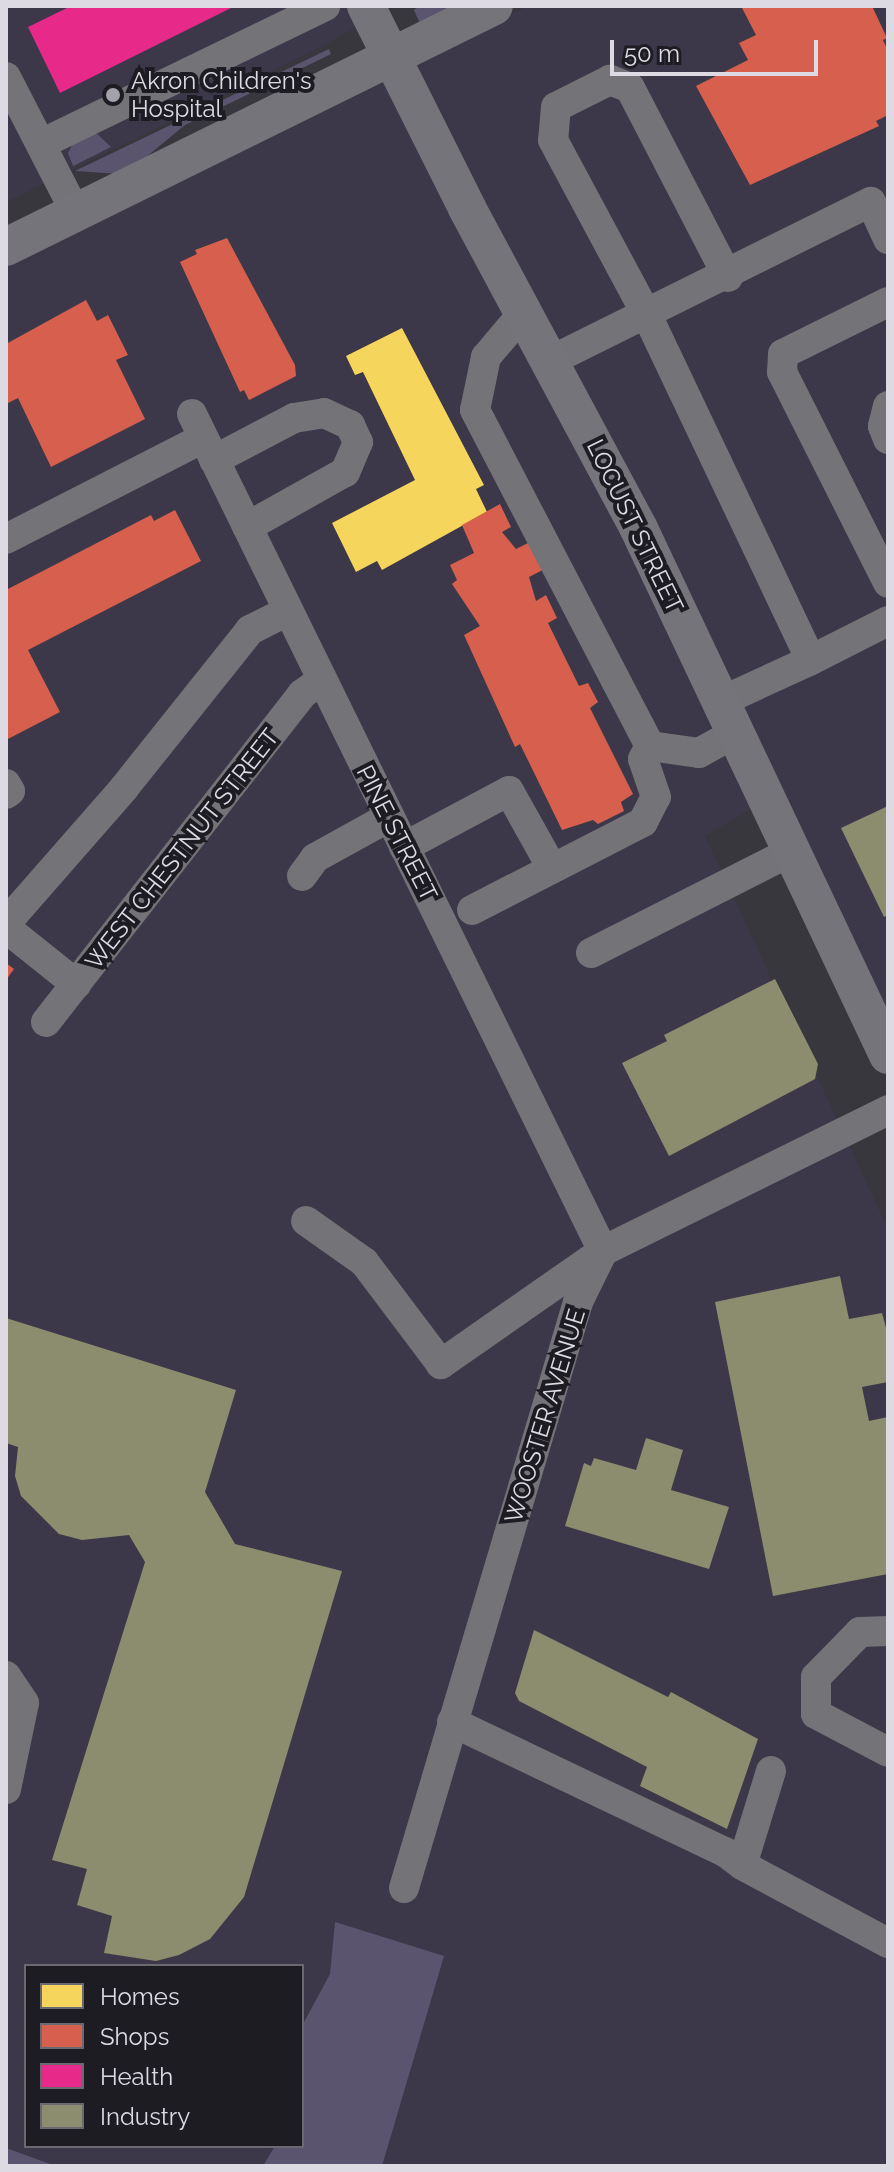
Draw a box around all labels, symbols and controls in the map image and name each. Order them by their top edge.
scale bar [614,24,822,74]
text: 50 m [624,39,680,68]
place label: Akron Children's Hospital [131,67,312,123]
marker: Akron Children's Hospital [102,84,124,106]
street label: LOCUST STREET [580,434,690,618]
street label: WEST CHESTNUT STREET [79,722,285,976]
street label: PINE STREET [350,760,444,906]
street label: WOOSTER AVENUE [499,1305,591,1527]
legend [24,1964,304,2148]
text: Homes [100,1982,180,2011]
text: Shops [100,2022,169,2051]
text: Health [100,2062,173,2091]
text: Industry [100,2102,190,2131]

